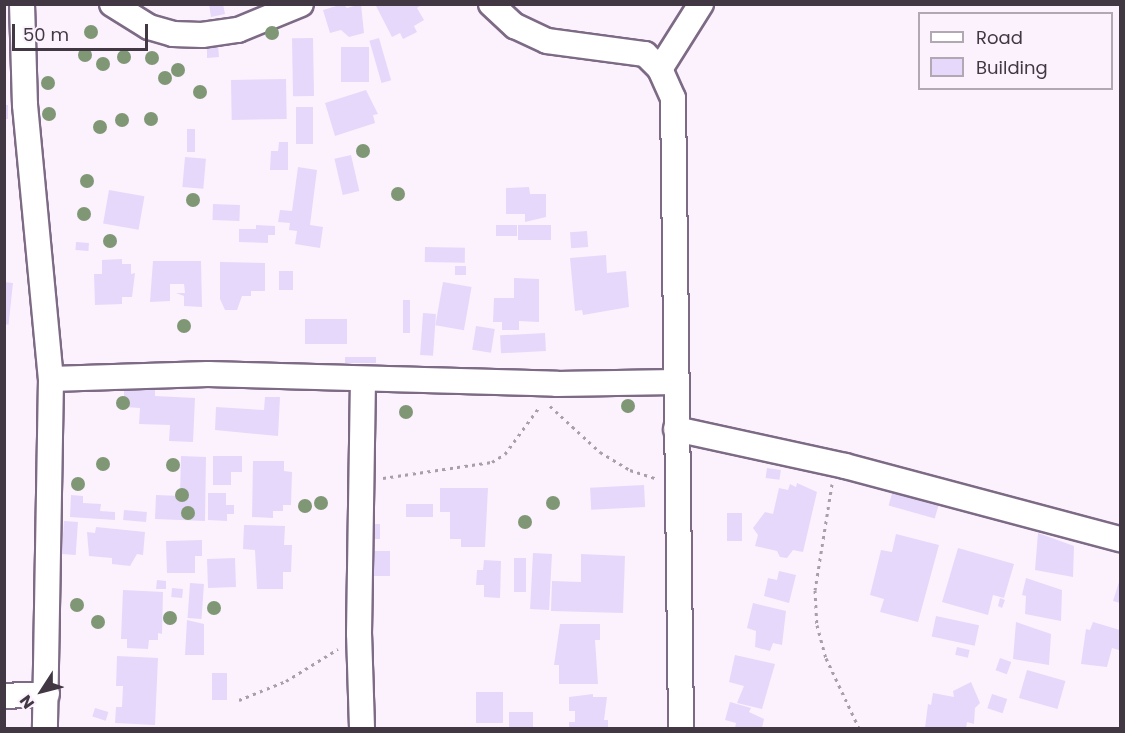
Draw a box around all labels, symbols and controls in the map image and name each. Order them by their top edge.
scale bar [15,12,152,50]
legend [918,12,1113,90]
text: 50 m [23,22,69,47]
text: Road [976,25,1023,50]
text: Building [976,55,1048,80]
north arrow [12,661,72,721]
text: N [14,690,40,714]

